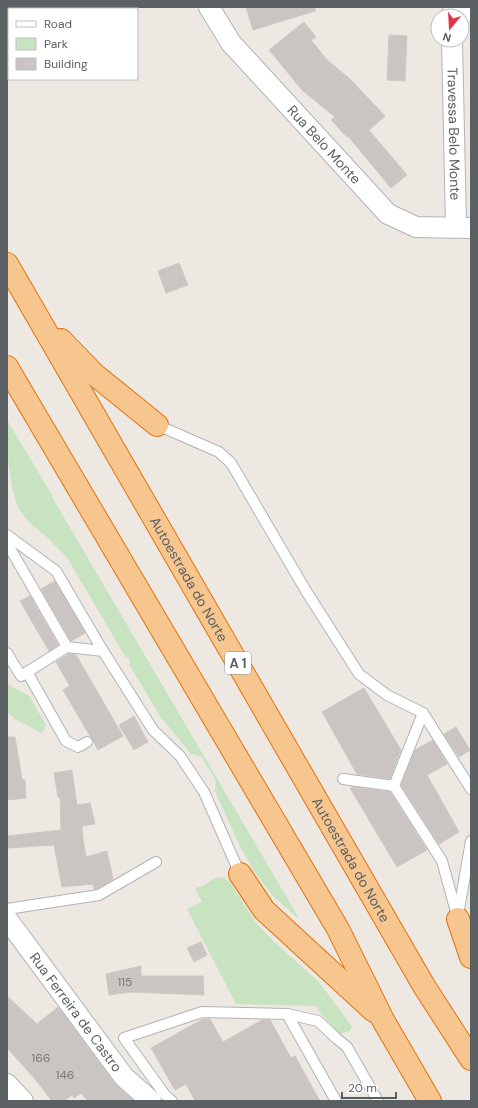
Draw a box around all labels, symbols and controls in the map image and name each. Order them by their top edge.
legend [8,8,138,80]
north arrow [430,8,470,48]
text: Road [44,16,72,32]
text: N [441,30,453,45]
text: Park [44,36,68,52]
text: Building [44,56,88,72]
street label: Travessa Belo Monte [444,67,464,201]
street label: Rua Belo Monte [284,101,365,188]
street label: Autoestrada do Norte [146,514,232,645]
road number: A 1 [225,652,251,674]
street label: Autoestrada do Norte [308,794,394,925]
street label: Rua Ferreira de Castro [26,949,126,1076]
house number: 115 [118,974,132,990]
house number: 166 [32,1050,50,1066]
house number: 146 [56,1067,74,1083]
scale bar [342,1074,396,1100]
text: 20 m [348,1080,377,1096]

